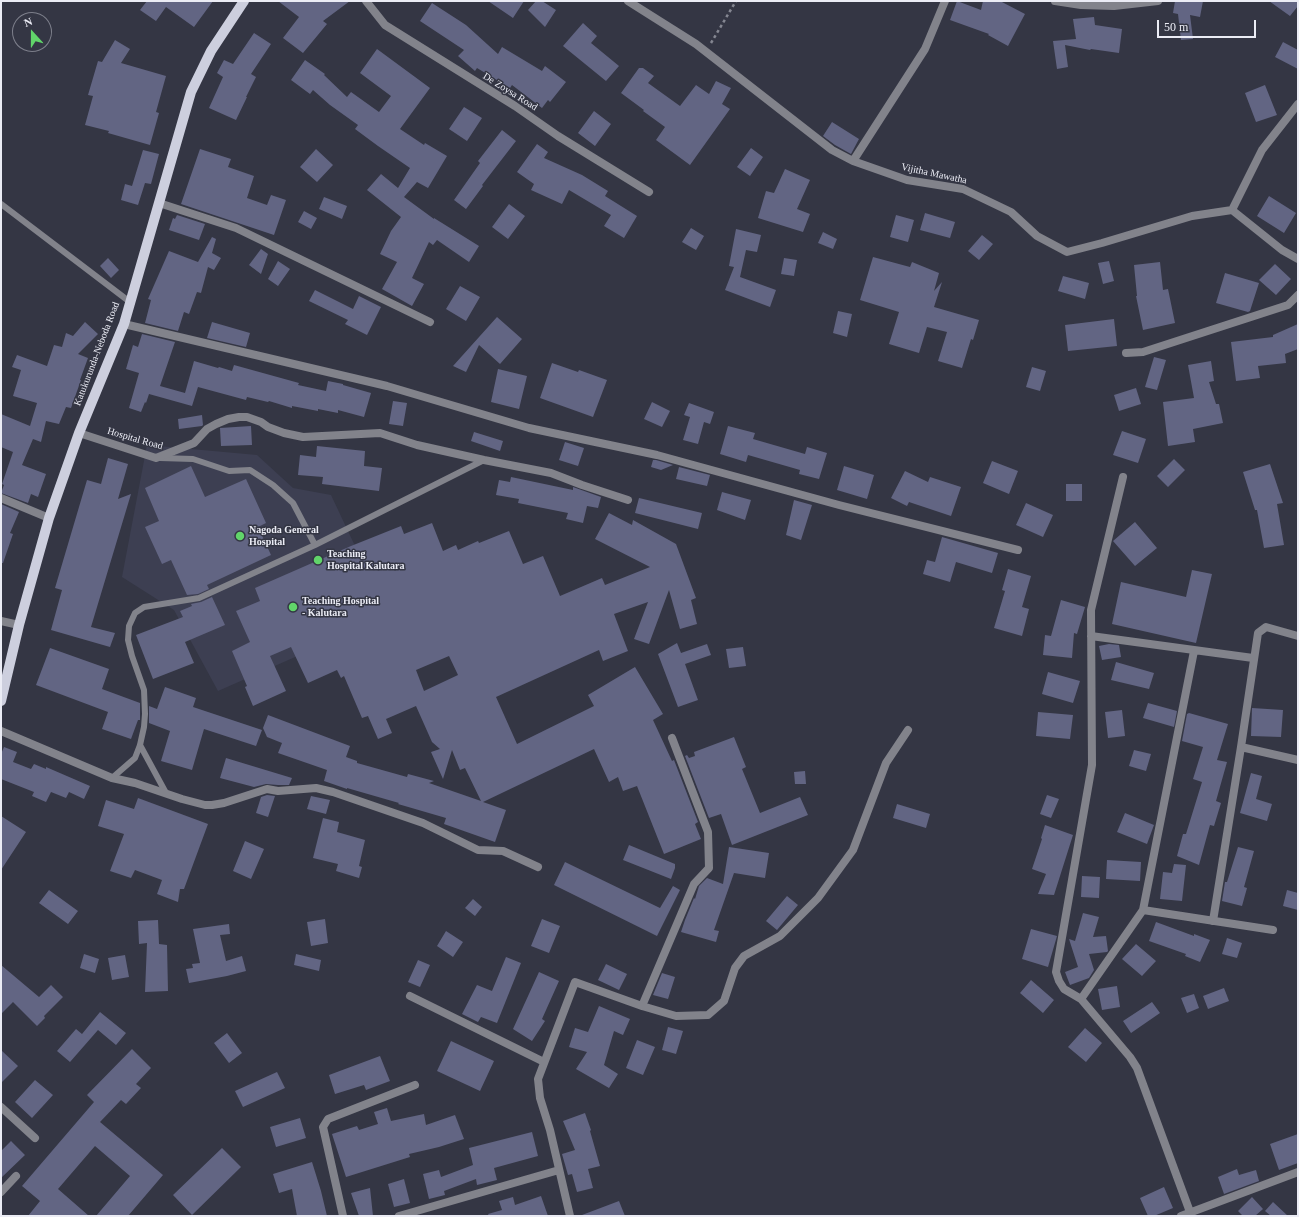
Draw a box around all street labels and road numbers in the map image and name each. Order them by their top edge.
street label: De Zoysa Road [480,70,540,114]
street label: Vijitha Mawatha [900,161,968,187]
street label: Katukurunda-Neboda Road [72,300,122,408]
street label: Hospital Road [106,425,164,453]

